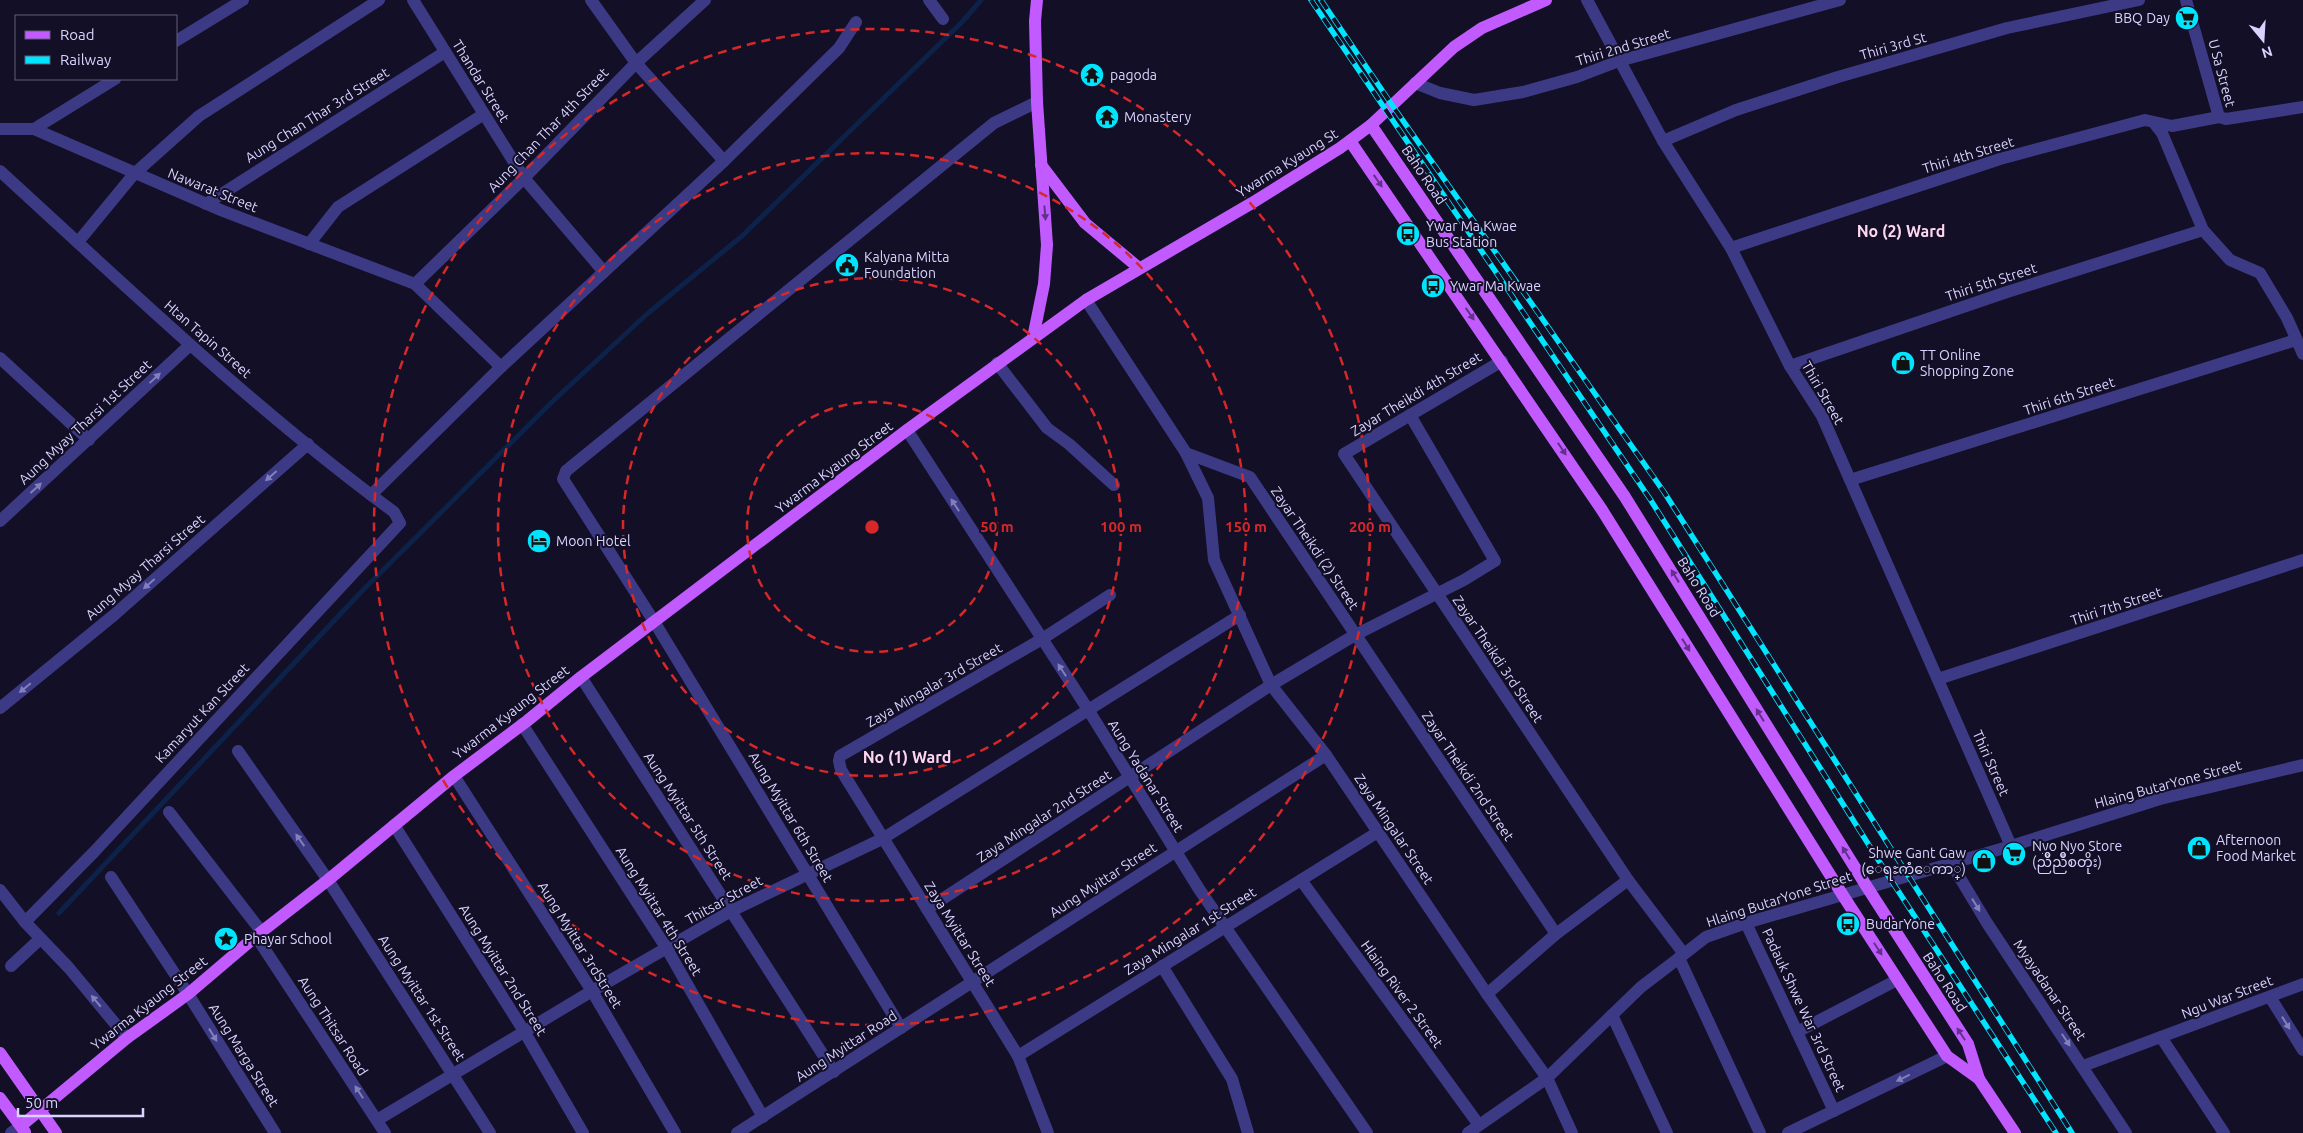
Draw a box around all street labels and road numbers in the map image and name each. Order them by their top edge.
street label: Thiri 2nd Street [1574,25,1672,69]
street label: Thiri 3rd St [1858,29,1929,63]
street label: Thandar Street [449,37,513,125]
street label: U Sa Street [2205,37,2239,109]
street label: Aung Chan Thar 3rd Street [242,64,392,166]
street label: Aung Chan Thar 4th Street [484,64,612,195]
street label: Ywarma Kyaung St [1233,125,1341,201]
street label: Thiri 4th Street [1920,133,2016,177]
street label: Baho Road [1398,142,1450,208]
street label: Nawarat Street [166,165,261,215]
street label: Thiri 5th Street [1943,260,2039,304]
street label: Htan Tapin Street [161,297,255,381]
street label: Zayar Theikdi 4th Street [1348,348,1485,439]
street label: Aung Myay Tharsi 1st Street [16,356,155,488]
street label: Thiri Street [1799,359,1848,428]
street label: Thiri 6th Street [2021,374,2117,418]
street label: Ywarma Kyaung Street [772,417,896,516]
street label: Zayar Theikdi (2) Street [1268,483,1362,613]
street label: Aung Myay Tharsi Street [82,511,208,623]
street label: Baho Road [1674,554,1724,620]
street label: Thiri 7th Street [2068,584,2164,628]
street label: Zayar Theikdi 3rd Street [1449,592,1547,726]
street label: Zaya Mingalar 3rd Street [863,639,1005,730]
street label: Kamaryut Kan Street [152,660,253,766]
street label: Ywarma Kyaung Street [450,661,573,762]
street label: Zayar Theikdi 2nd Street [1419,708,1518,844]
street label: Aung Yadanar Street [1105,717,1187,835]
street label: Thiri Street [1969,728,2013,799]
street label: Aung Myittar 5th Street [641,749,736,883]
street label: Aung Myittar 6th Street [746,749,836,885]
street label: Hlaing ButarYone Street [2093,756,2244,811]
street label: Zaya Mingalar 2nd Street [974,766,1115,865]
street label: Zaya Mingalar Street [1351,771,1437,888]
street label: Aung Myittar Street [1046,839,1160,921]
street label: Aung Myittar 4th Street [613,844,706,979]
street label: Hlaing ButarYone Street [1704,868,1854,930]
street label: Thitsar Street [683,872,766,928]
street label: Aung Myittar 3rdStreet [535,879,626,1011]
street label: Zaya Myittar Street [921,879,999,990]
street label: Zaya Mingalar 1st Street [1121,884,1259,978]
street label: Aung Myittar 2nd Street [456,901,550,1039]
street label: Padauk Shwe War 3rd Street [1759,926,1849,1095]
street label: Aung Myittar 1st Street [375,932,469,1064]
street label: Hlaing River 2 Street [1358,937,1447,1051]
street label: Myayadanar Street [2010,937,2090,1044]
street label: Baho Road [1920,949,1970,1015]
street label: Ywarma Kyaung Street [88,952,211,1053]
street label: Ngu War Street [2179,972,2275,1022]
street label: Aung Thitsar Road [295,973,371,1079]
street label: Aung Marga Street [206,1000,282,1110]
street label: Aung Myittar Road [792,1007,900,1085]

